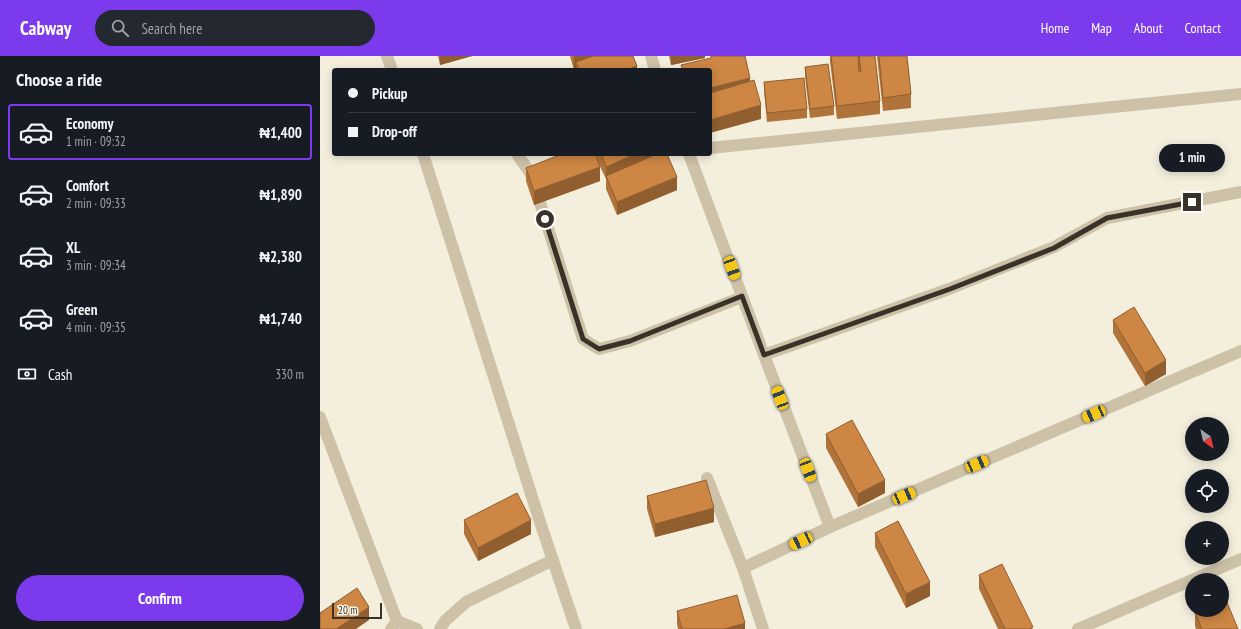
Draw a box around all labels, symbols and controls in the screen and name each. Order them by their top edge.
search box [95,10,375,46]
text: Cabway [20,16,71,40]
icon: search [109,17,131,39]
text: Search here [141,19,202,38]
text: Home [1041,19,1069,37]
text: Map [1091,19,1112,37]
text: About [1134,19,1163,37]
text: Contact [1185,19,1221,37]
text: Choose a ride [16,68,102,91]
text: Pickup [372,84,407,103]
icon: car [18,114,54,150]
text: Economy [66,114,114,133]
text: Drop-off [372,122,417,141]
text: ₦1,400 [259,123,302,142]
text: 1 min · 09:32 [66,133,126,150]
callout: 1 min [1159,144,1225,172]
text: 1 min [1179,149,1205,166]
icon: car [18,176,54,212]
text: Comfort [66,176,109,195]
text: ₦1,890 [259,185,302,204]
route end [1183,193,1201,211]
text: 2 min · 09:33 [66,195,126,212]
route start [536,210,554,228]
icon: car [18,238,54,274]
text: XL [66,238,80,257]
text: ₦2,380 [259,247,302,266]
car [722,255,742,281]
text: 3 min · 09:34 [66,257,126,274]
icon: car [18,300,54,336]
text: Green [66,300,98,319]
text: ₦1,740 [259,309,302,328]
text: 4 min · 09:35 [66,319,126,336]
icon: cash [16,363,38,385]
text: Cash [48,365,72,384]
text: 330 m [275,366,304,383]
car [770,385,790,411]
car [1081,404,1107,424]
north arrow [1185,417,1229,461]
map controls [1185,417,1229,617]
car [964,454,990,474]
car [798,457,818,483]
button: locate [1185,469,1229,513]
car [891,486,917,506]
button: + [1185,521,1229,565]
car [788,530,814,552]
button: − [1185,573,1229,617]
button: Confirm [16,575,304,621]
scale bar [332,601,382,620]
text: 20 m [338,603,357,617]

